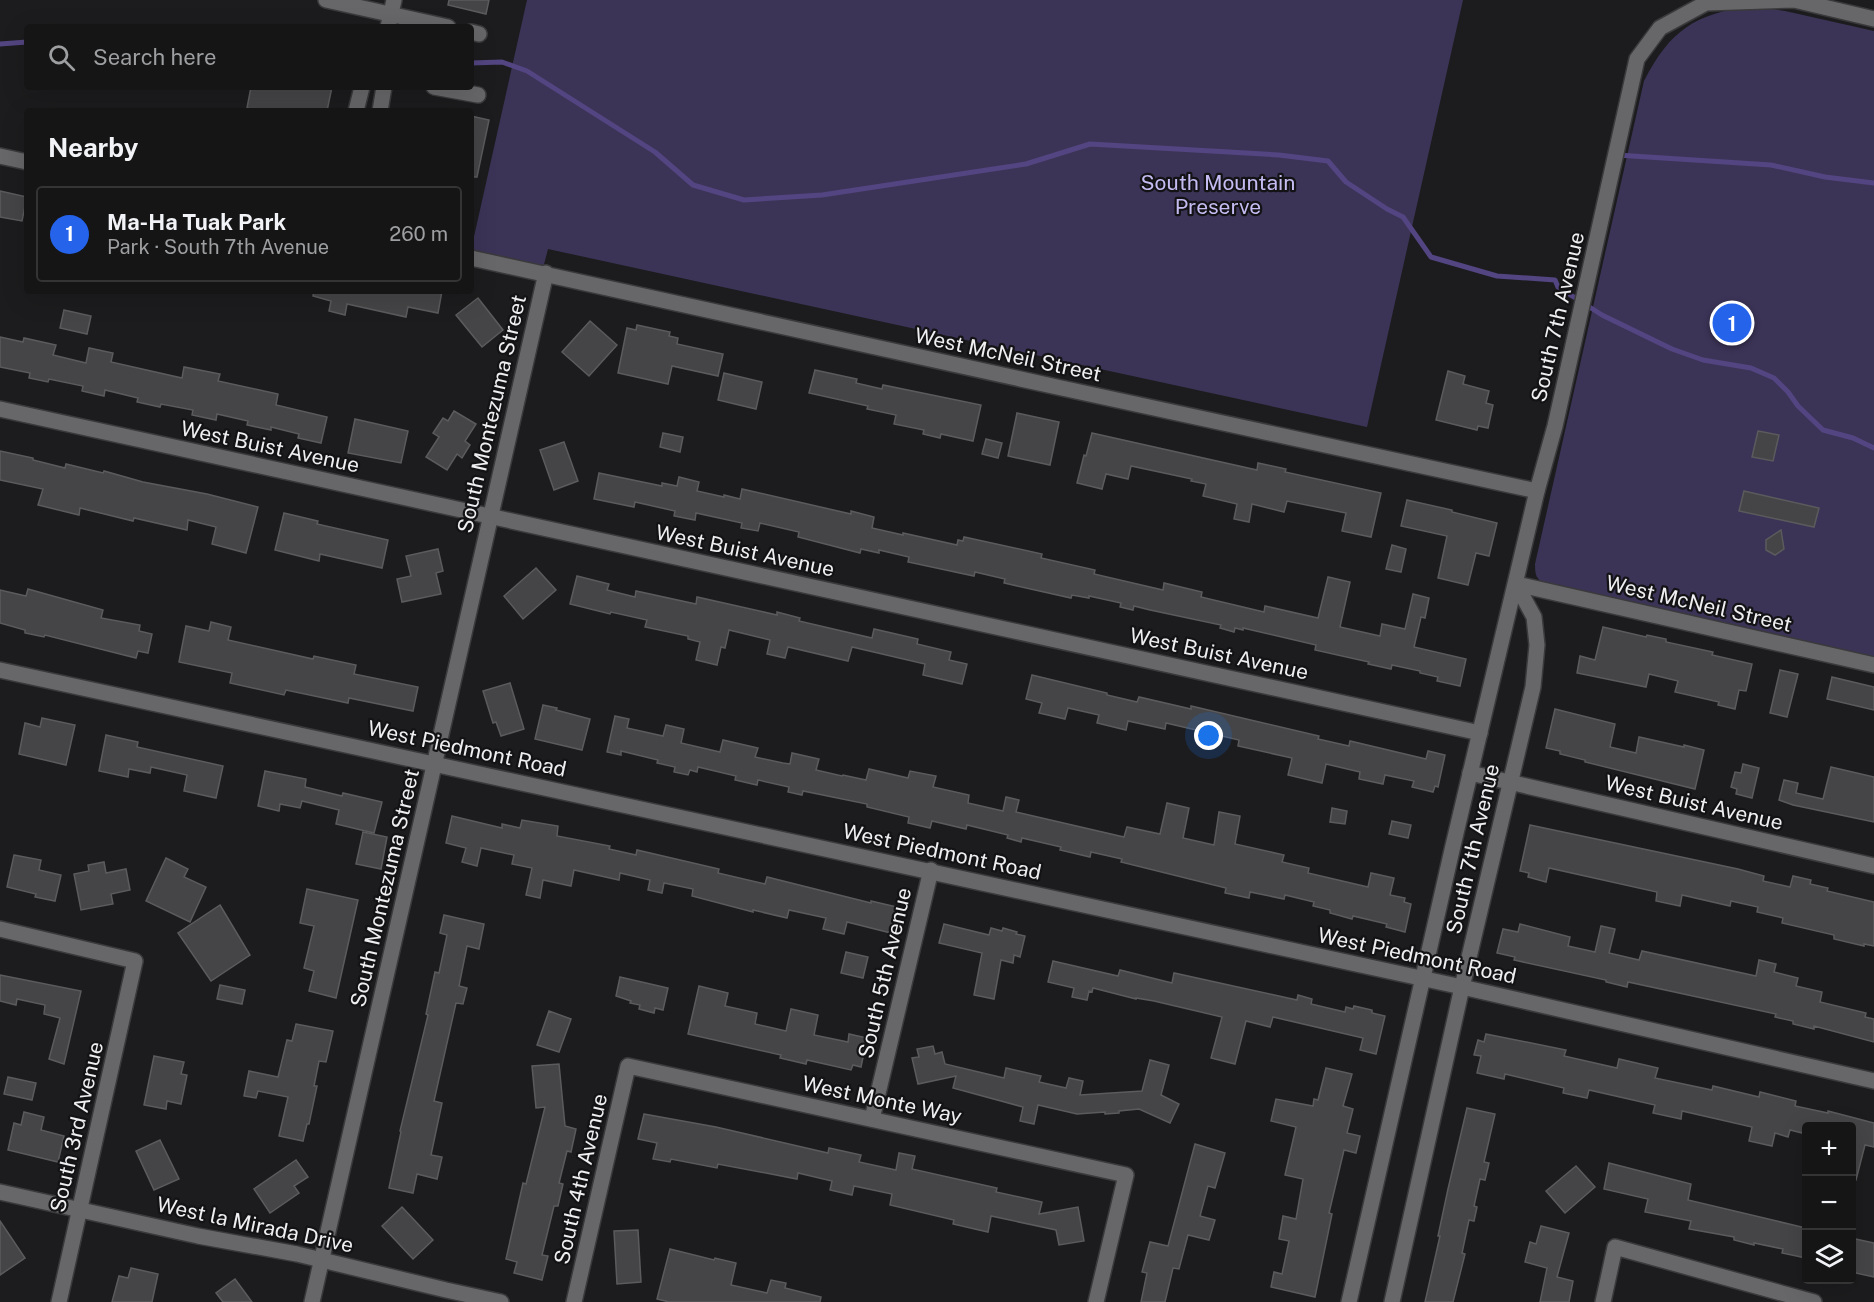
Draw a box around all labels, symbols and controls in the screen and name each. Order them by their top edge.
search box [24,24,474,90]
icon: search [45,41,78,74]
text: Search here [93,44,217,70]
text: Nearby [48,132,138,163]
park label: South Mountain Preserve [1141,170,1295,219]
text: Ma-Ha Tuak Park [107,209,286,235]
text: 1 [65,222,74,246]
text: 260 m [389,222,448,246]
street label: South 7th Avenue [1526,230,1589,404]
text: Park · South 7th Avenue [107,235,329,259]
street label: South Montezuma Street [452,292,531,535]
pin: 1 [1712,300,1752,346]
street label: West McNeil Street [913,323,1104,386]
street label: West Buist Avenue [179,415,362,478]
street label: West Buist Avenue [654,519,837,582]
street label: West McNeil Street [1604,570,1794,637]
street label: West Buist Avenue [1128,622,1311,685]
street label: West Piedmont Road [366,715,569,782]
your location [1194,721,1223,750]
street label: South 7th Avenue [1441,762,1504,936]
street label: South Montezuma Street [345,766,424,1009]
street label: West Buist Avenue [1603,770,1786,835]
street label: West Piedmont Road [841,818,1044,885]
street label: South 5th Avenue [853,885,916,1061]
street label: West Piedmont Road [1316,922,1519,989]
street label: South 3rd Avenue [45,1039,108,1215]
street label: West Monte Way [800,1070,964,1129]
street label: South 4th Avenue [549,1091,612,1267]
map controls [1802,1122,1856,1284]
button: + [1802,1122,1856,1176]
button: − [1802,1176,1856,1230]
street label: West la Mirada Drive [154,1191,356,1258]
button: layers [1802,1230,1856,1284]

